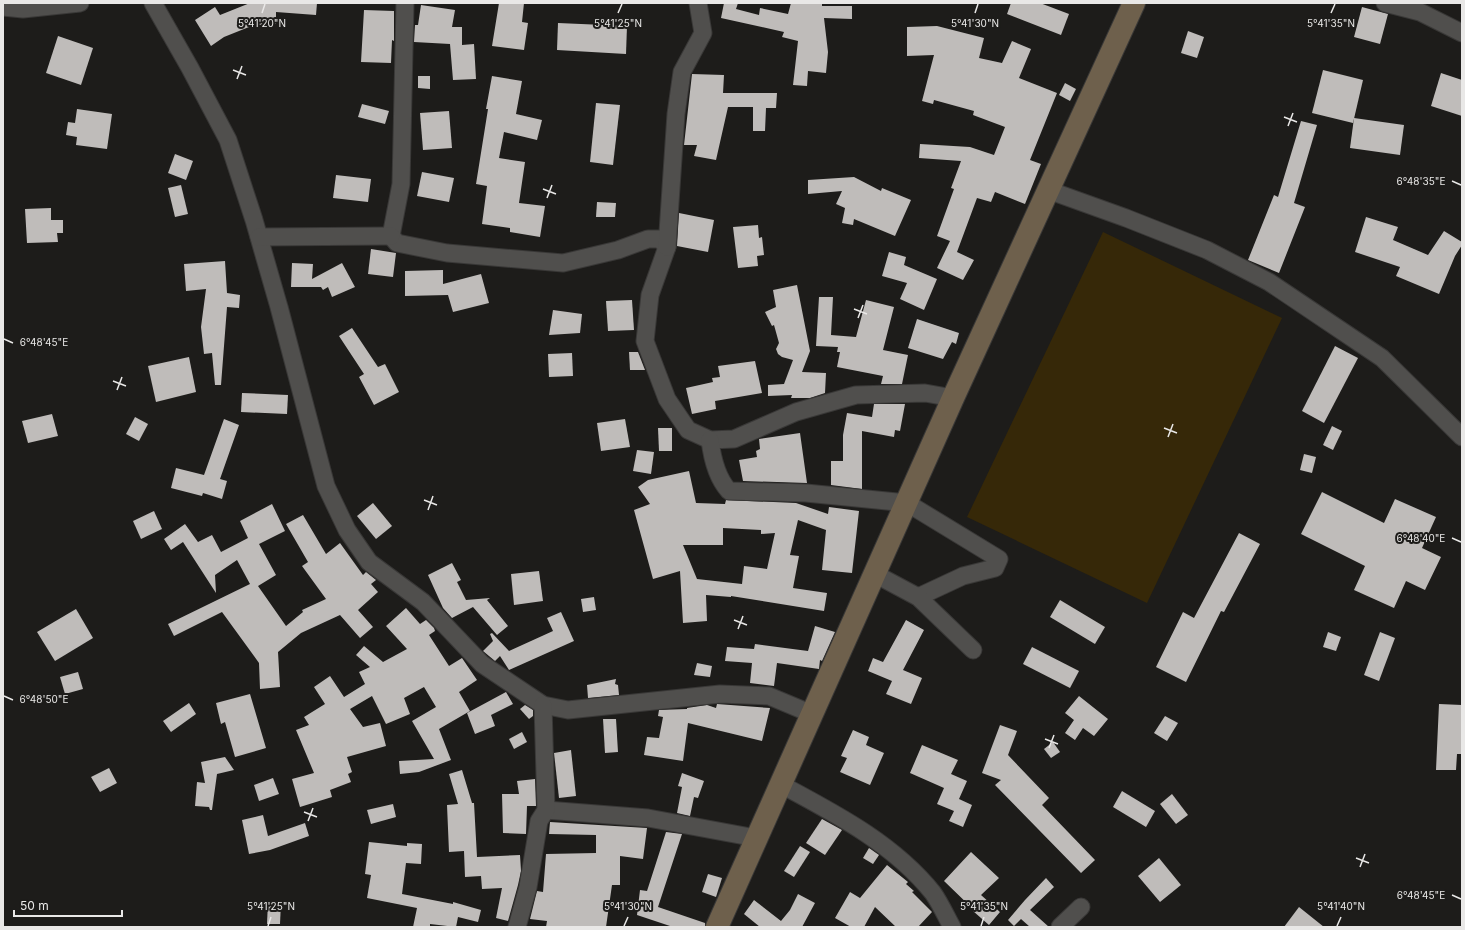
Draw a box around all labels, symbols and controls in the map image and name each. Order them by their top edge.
text: 5°41'20"N [238,17,286,29]
text: 5°41'25"N [594,17,642,29]
text: 5°41'30"N [951,17,999,29]
text: 5°41'35"N [1307,17,1355,29]
text: 6°48'35"E [1397,175,1445,187]
text: 6°48'45"E [20,336,68,348]
text: 6°48'40"E [1397,532,1445,544]
text: 6°48'50"E [19,693,69,705]
text: 6°48'45"E [1397,889,1445,901]
scale bar [14,892,122,918]
text: 50 m [20,898,49,913]
text: 5°41'25"N [247,900,295,912]
text: 5°41'30"N [604,900,652,912]
text: 5°41'35"N [960,900,1008,912]
text: 5°41'40"N [1317,900,1365,912]

